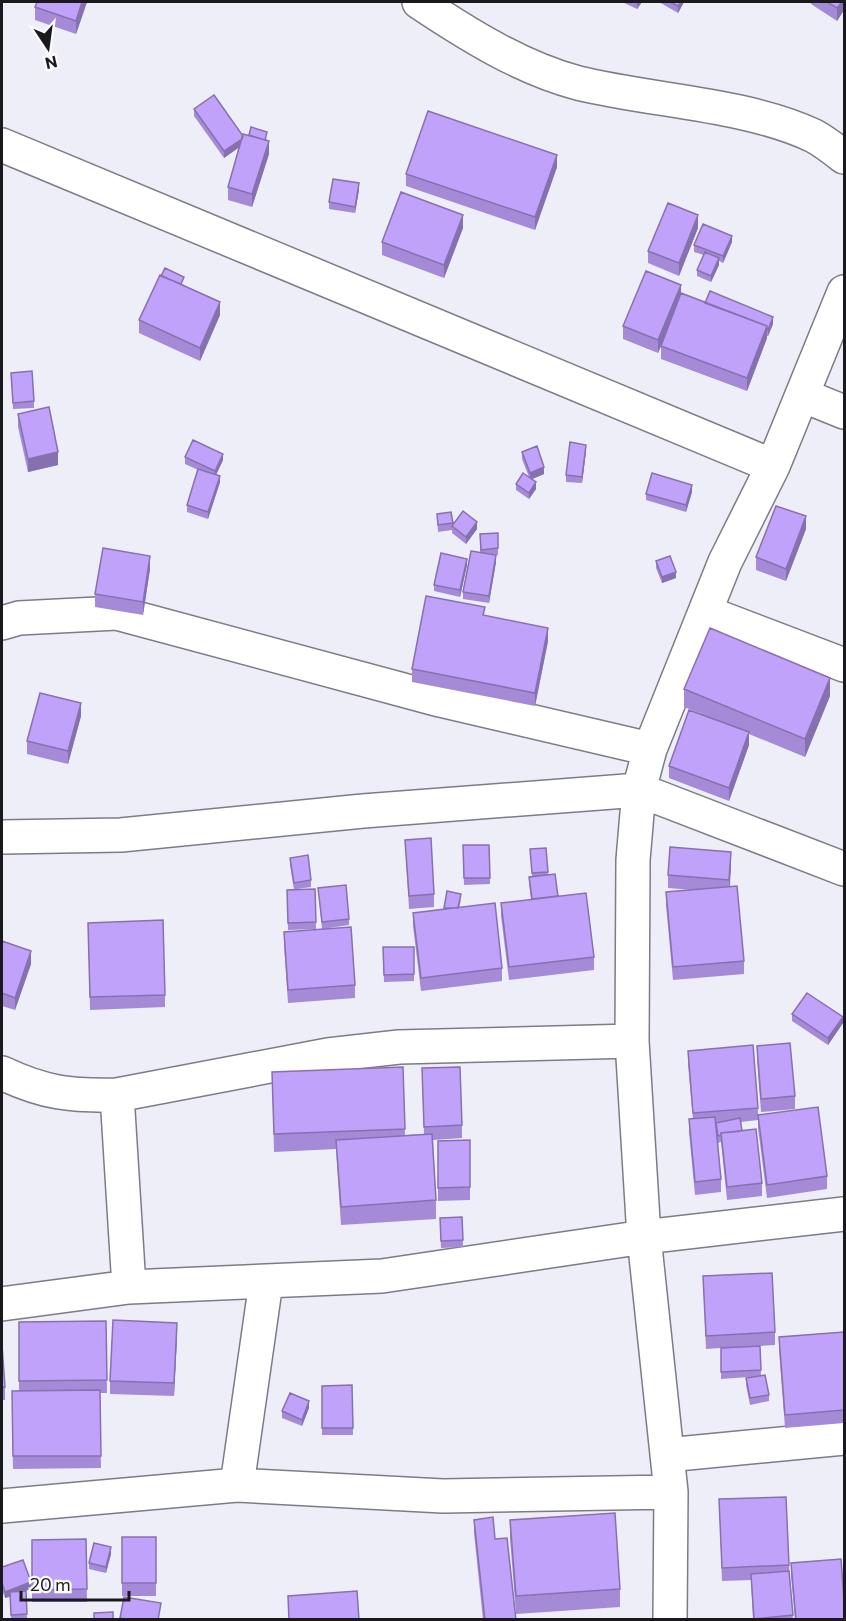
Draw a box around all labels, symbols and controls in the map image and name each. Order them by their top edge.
north arrow [18,18,78,78]
text: N [44,52,59,74]
scale bar [21,1564,129,1602]
text: 20 m [30,1573,71,1595]

